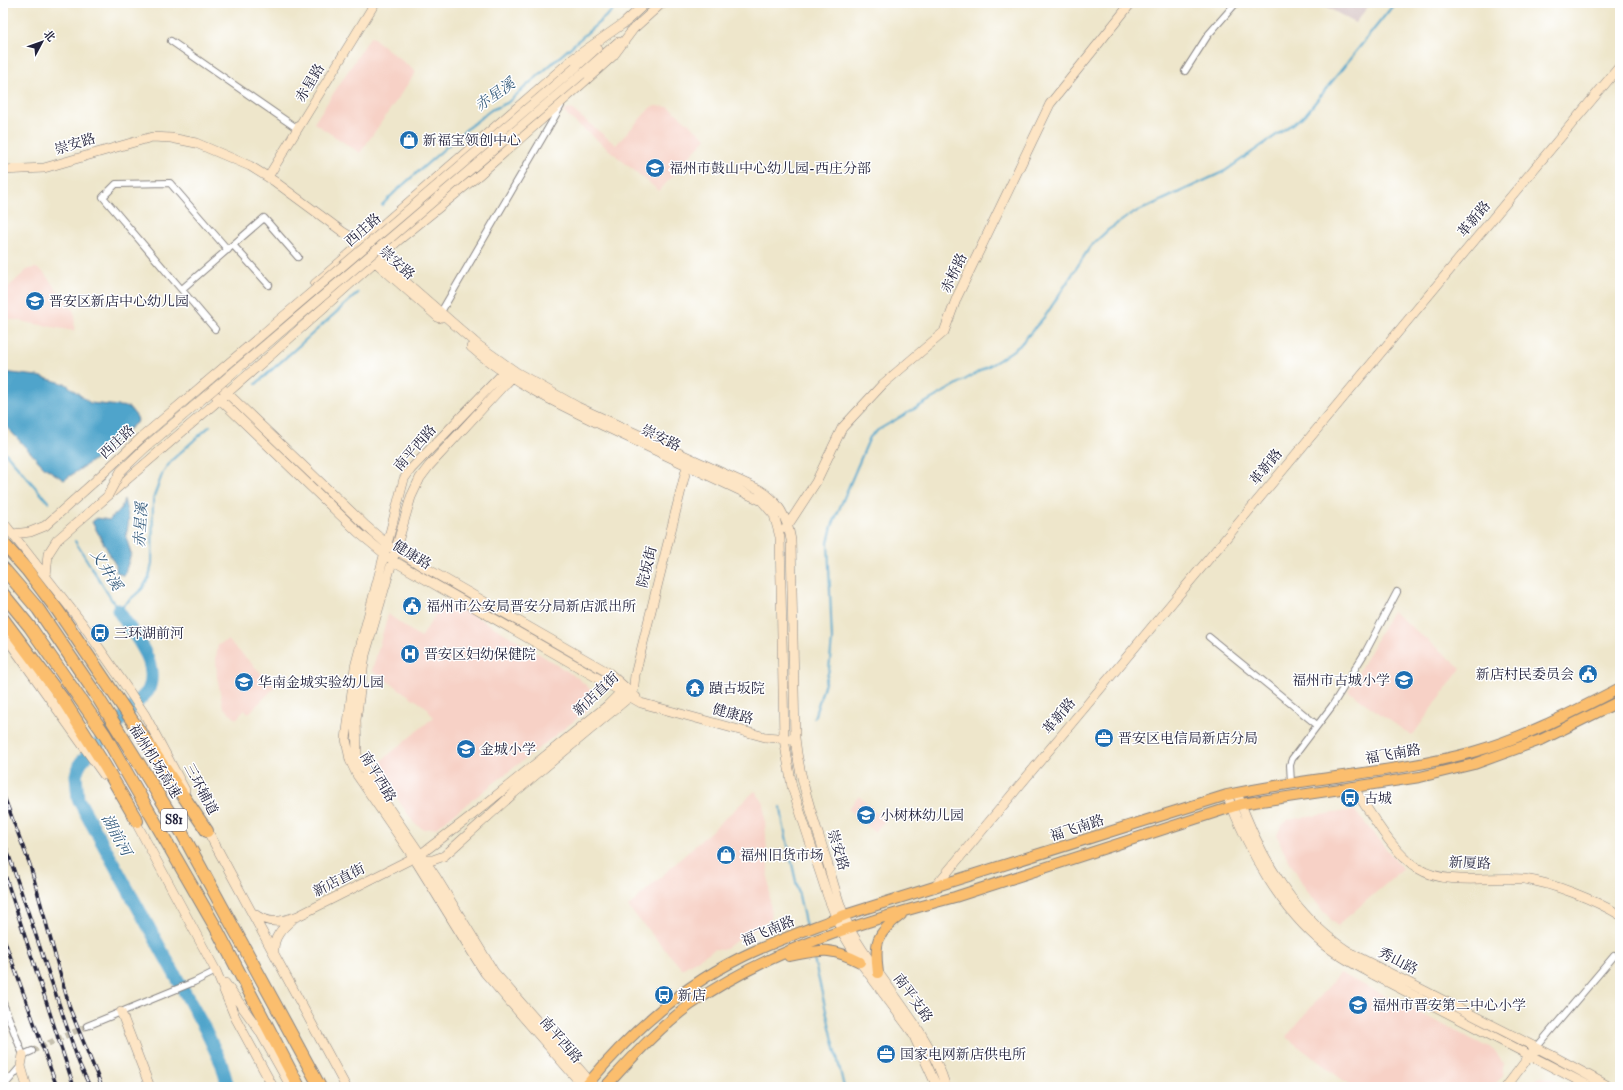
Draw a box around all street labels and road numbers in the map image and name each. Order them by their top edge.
street label: 赤星路 [292,61,328,105]
street label: 崇安路 [52,130,98,158]
street label: 革新路 [1454,197,1494,241]
street label: 西庄路 [342,210,384,250]
street label: 崇安路 [376,243,418,283]
street label: 赤桥路 [937,250,971,296]
street label: 西庄路 [96,421,138,463]
street label: 南平西路 [390,421,440,475]
street label: 崇安路 [638,421,684,455]
street label: 革新路 [1246,445,1286,489]
street label: 健康路 [390,537,434,573]
street label: 院坂街 [634,545,660,589]
street label: 新店直街 [570,669,622,719]
street label: 革新路 [1039,694,1079,738]
street label: 健康路 [711,700,755,728]
street label: 福州机场高速 [126,721,184,801]
street label: 福飞南路 [1364,741,1422,767]
street label: 南平西路 [356,749,400,805]
street label: 三环辅道 [180,760,222,818]
road number: S81 [161,809,187,831]
street label: 福飞南路 [1048,811,1106,845]
street label: 崇安路 [824,827,852,873]
street label: 新厦路 [1449,854,1491,872]
street label: 新店直街 [310,860,368,900]
street label: 福飞南路 [739,912,797,950]
street label: 秀山路 [1375,944,1421,978]
street label: 南平支路 [890,970,936,1026]
street label: 南平西路 [536,1013,586,1067]

